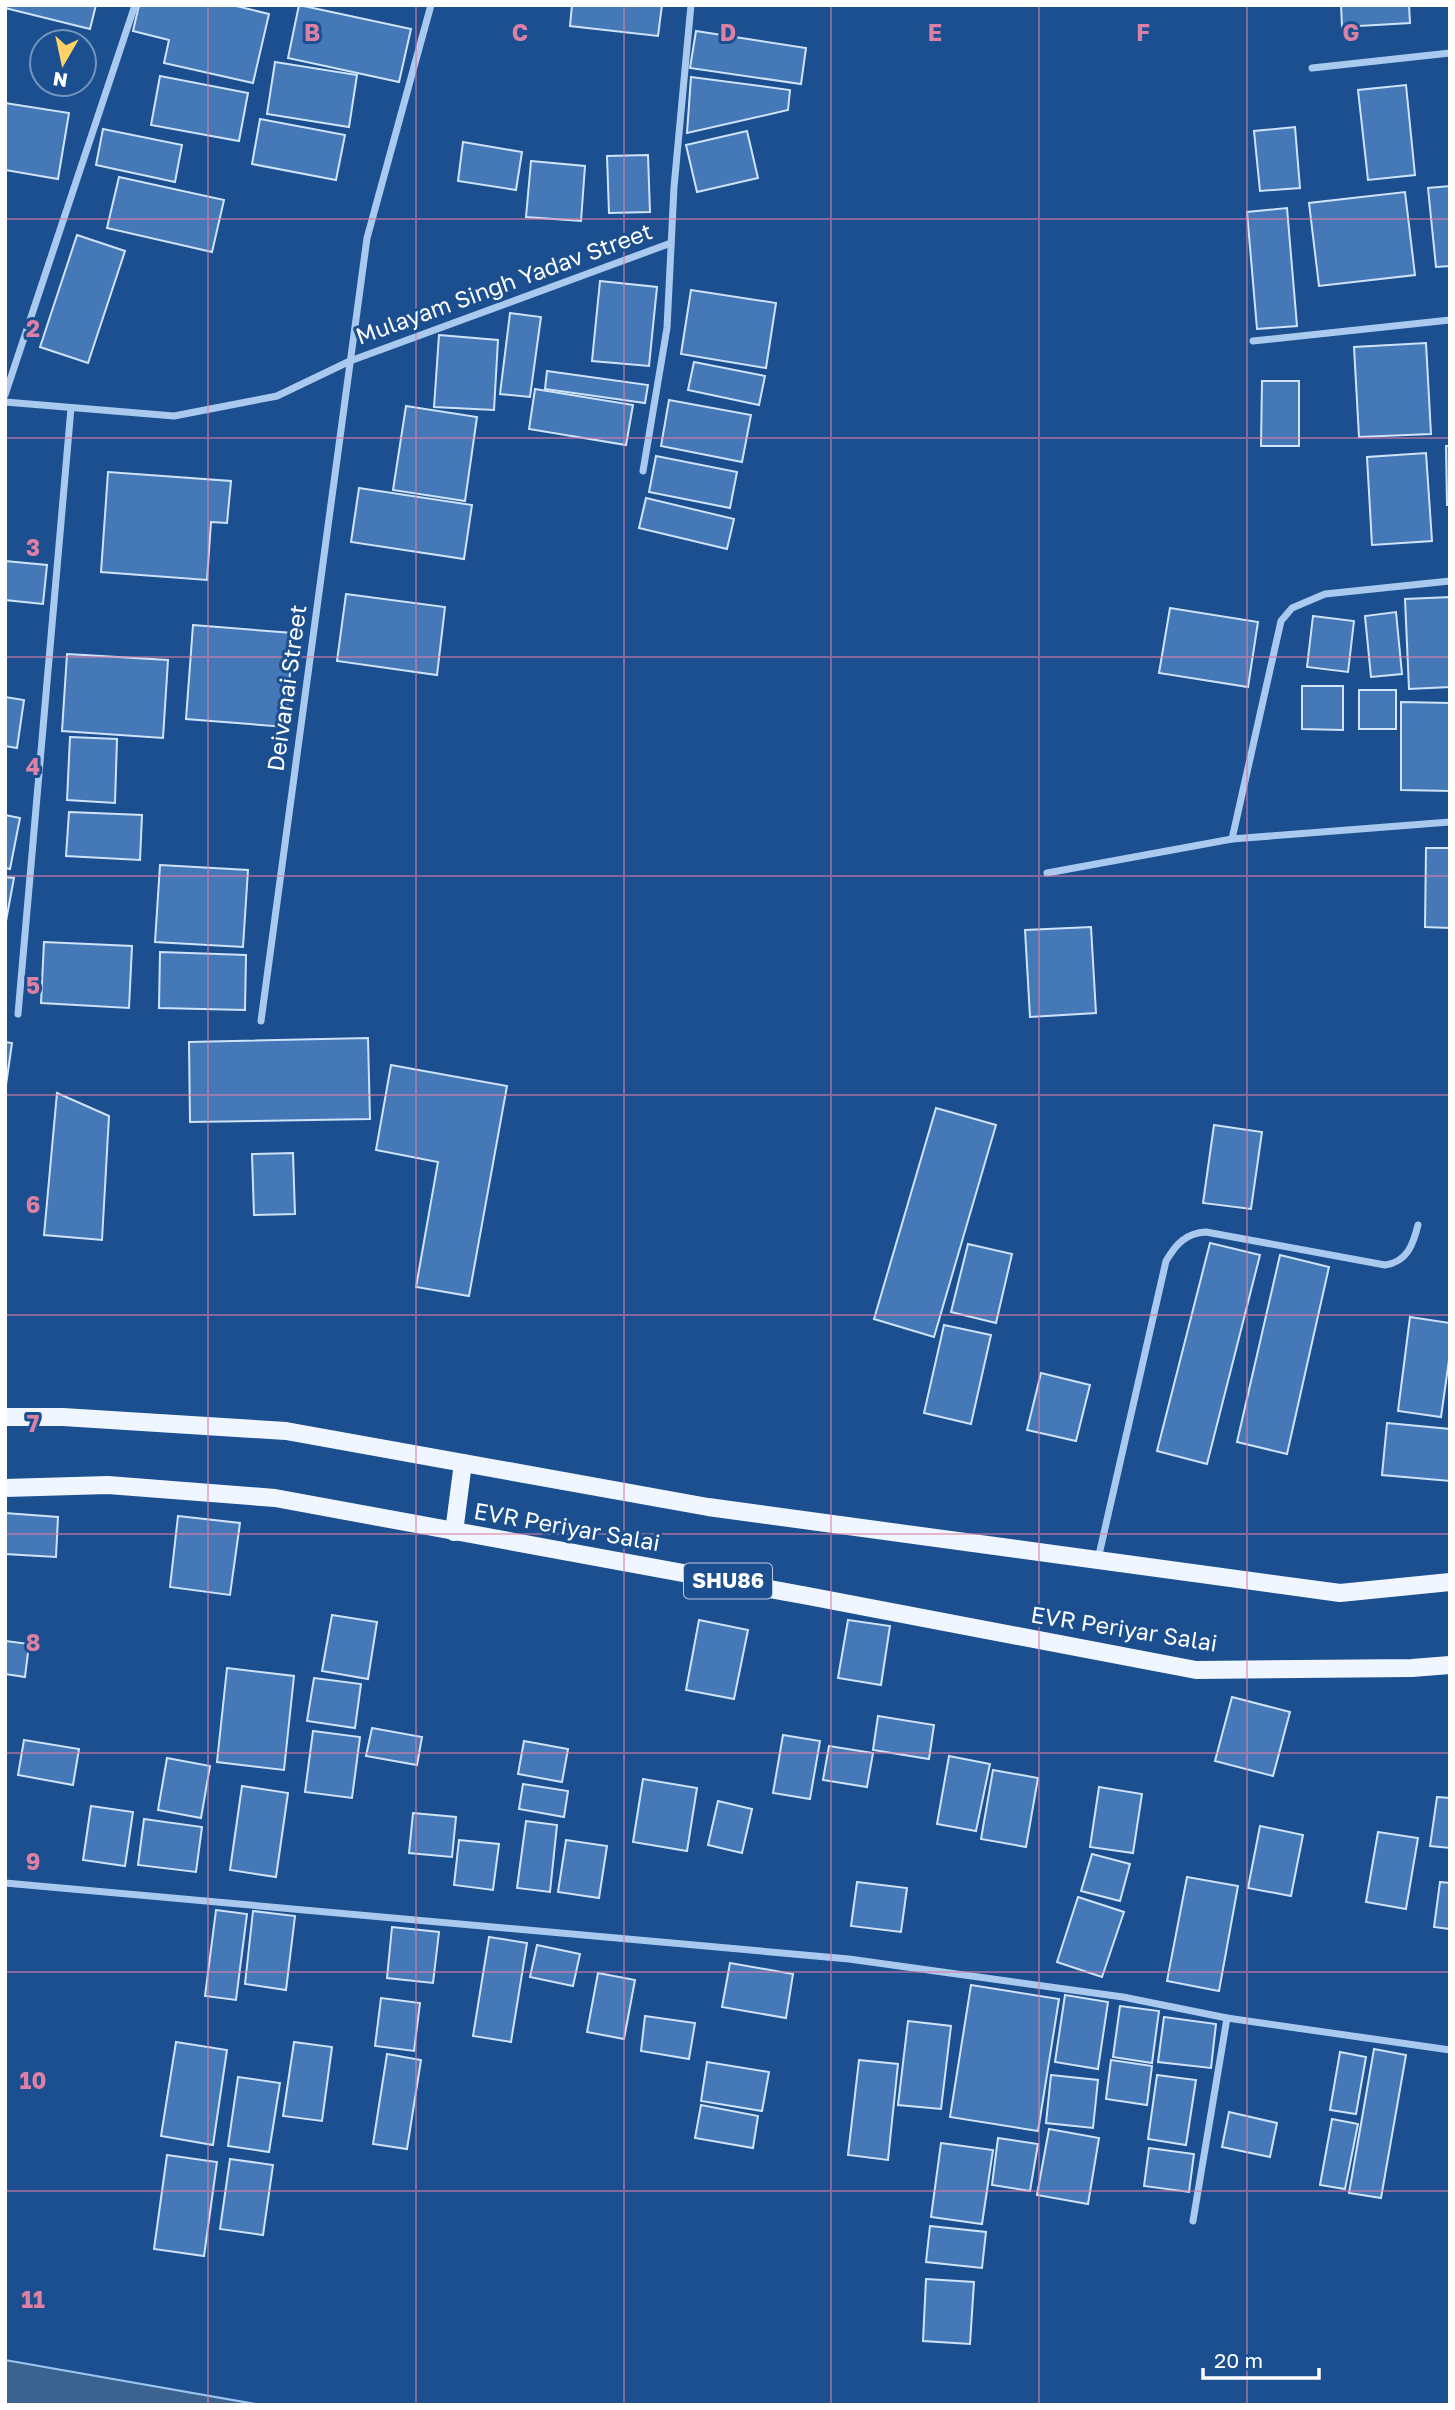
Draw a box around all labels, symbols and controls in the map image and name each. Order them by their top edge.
text: B [304,18,320,46]
text: C [512,18,528,46]
text: D [720,18,736,46]
text: E [928,18,942,46]
text: F [1136,18,1150,46]
text: G [1343,18,1359,46]
north arrow [28,28,98,98]
text: N [51,68,69,93]
street label: Mulayam Singh Yadav Street [352,216,656,350]
text: 2 [26,314,40,342]
text: 3 [26,533,40,561]
street label: Deivanai Street [260,603,312,773]
text: 4 [26,752,40,780]
text: 5 [26,971,40,999]
text: 6 [26,1190,40,1218]
text: 7 [27,1409,39,1437]
street label: EVR Periyar Salai [472,1496,662,1556]
road number: SHU86 [684,1564,772,1598]
street label: EVR Periyar Salai [1029,1599,1219,1657]
text: 8 [26,1628,40,1656]
text: 9 [26,1847,40,1875]
text: 10 [20,2066,46,2094]
text: 11 [21,2285,45,2313]
scale bar [1203,2336,1318,2380]
text: 20 m [1214,2347,1263,2373]

